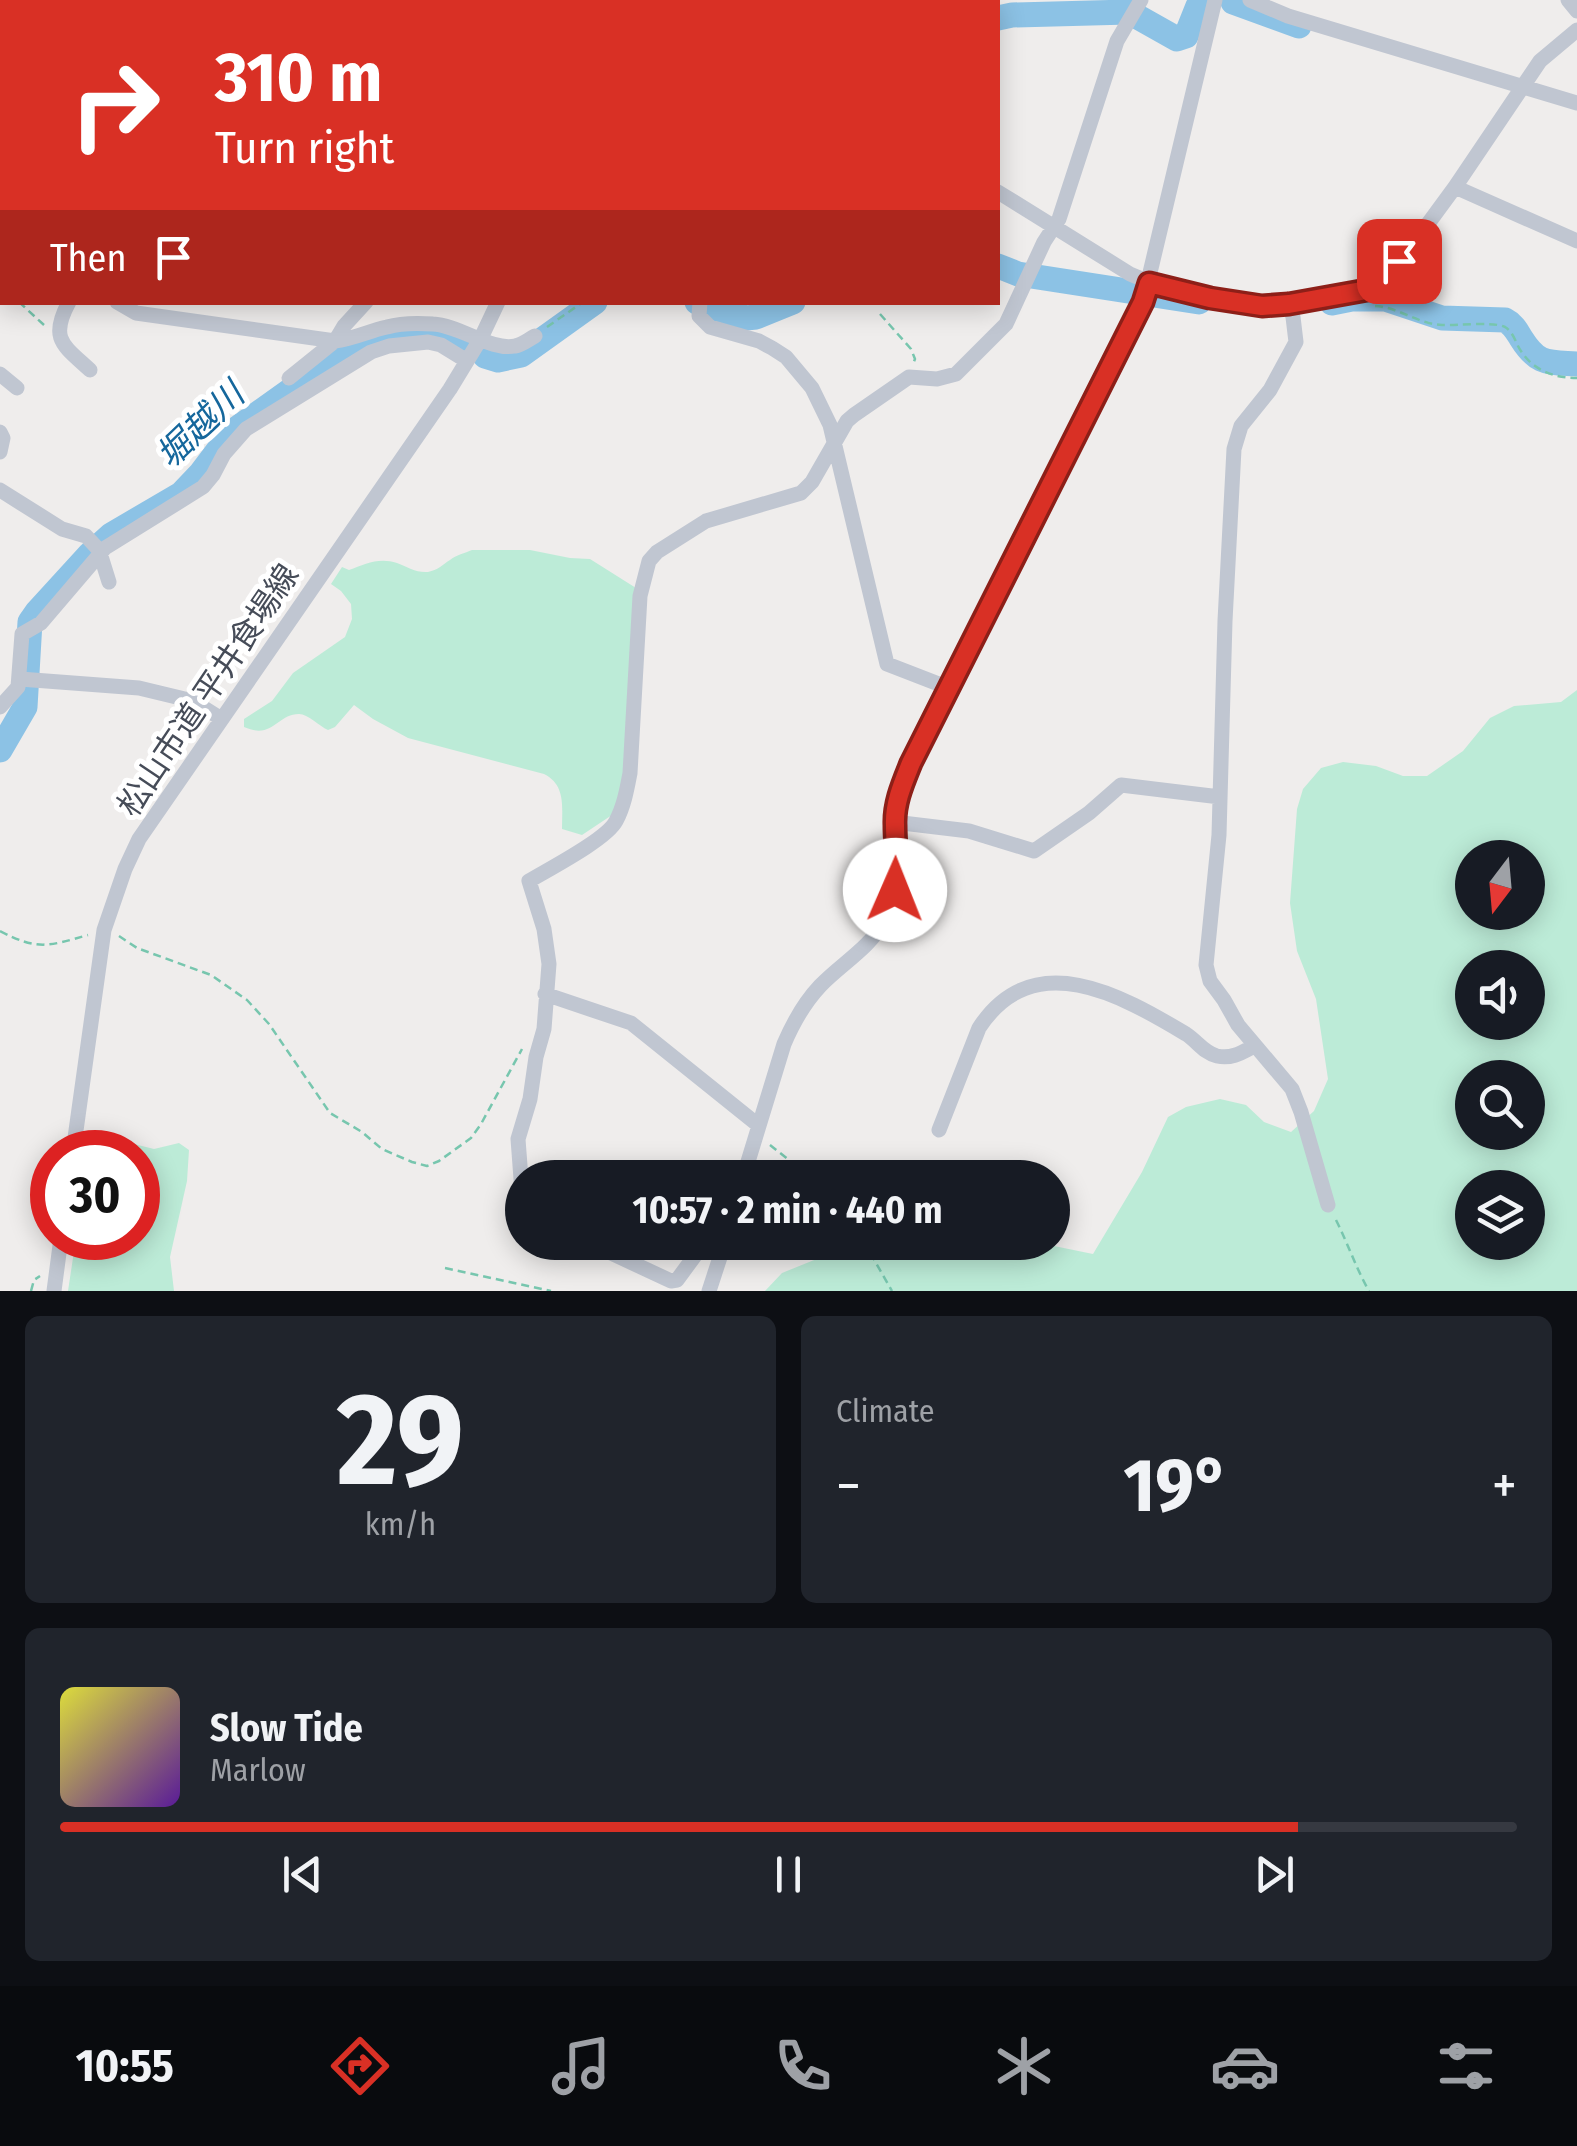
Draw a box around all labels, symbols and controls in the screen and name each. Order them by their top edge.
text: 310 m [215,36,383,120]
icon: right [50,40,180,170]
text: Turn right [215,121,394,175]
pin [1357,219,1442,304]
icon: arrive [146,230,201,285]
icon: arrive [1372,234,1427,289]
text: Then [50,235,126,281]
water label: 堀越川 [148,371,255,477]
street label: 松山市道 平井食場線 [110,557,306,823]
position arrow [843,838,947,942]
north arrow [1455,840,1545,930]
map controls [1455,840,1545,1260]
button: sound [1455,950,1545,1040]
button: search [1455,1060,1545,1150]
speed limit sign: 30 [30,1130,160,1260]
button: layers [1455,1170,1545,1260]
text: 10:57 · 2 min · 440 m [633,1187,942,1233]
text: 29 [337,1362,464,1518]
text: Climate [836,1392,935,1430]
text: 19° [1124,1441,1229,1531]
text: − [836,1453,861,1519]
text: + [1492,1453,1517,1519]
text: km/h [365,1505,436,1543]
text: Slow Tide [210,1705,363,1751]
text: Marlow [210,1751,306,1789]
icon: previous [275,1847,330,1902]
icon: pause [761,1847,816,1902]
icon: next [1247,1847,1302,1902]
icon: directions [325,2031,395,2101]
icon: music [546,2031,616,2101]
icon: phone [768,2031,838,2101]
icon: climate [989,2031,1059,2101]
icon: car [1210,2031,1280,2101]
icon: filters [1431,2031,1501,2101]
text: 10:55 [76,2039,174,2093]

